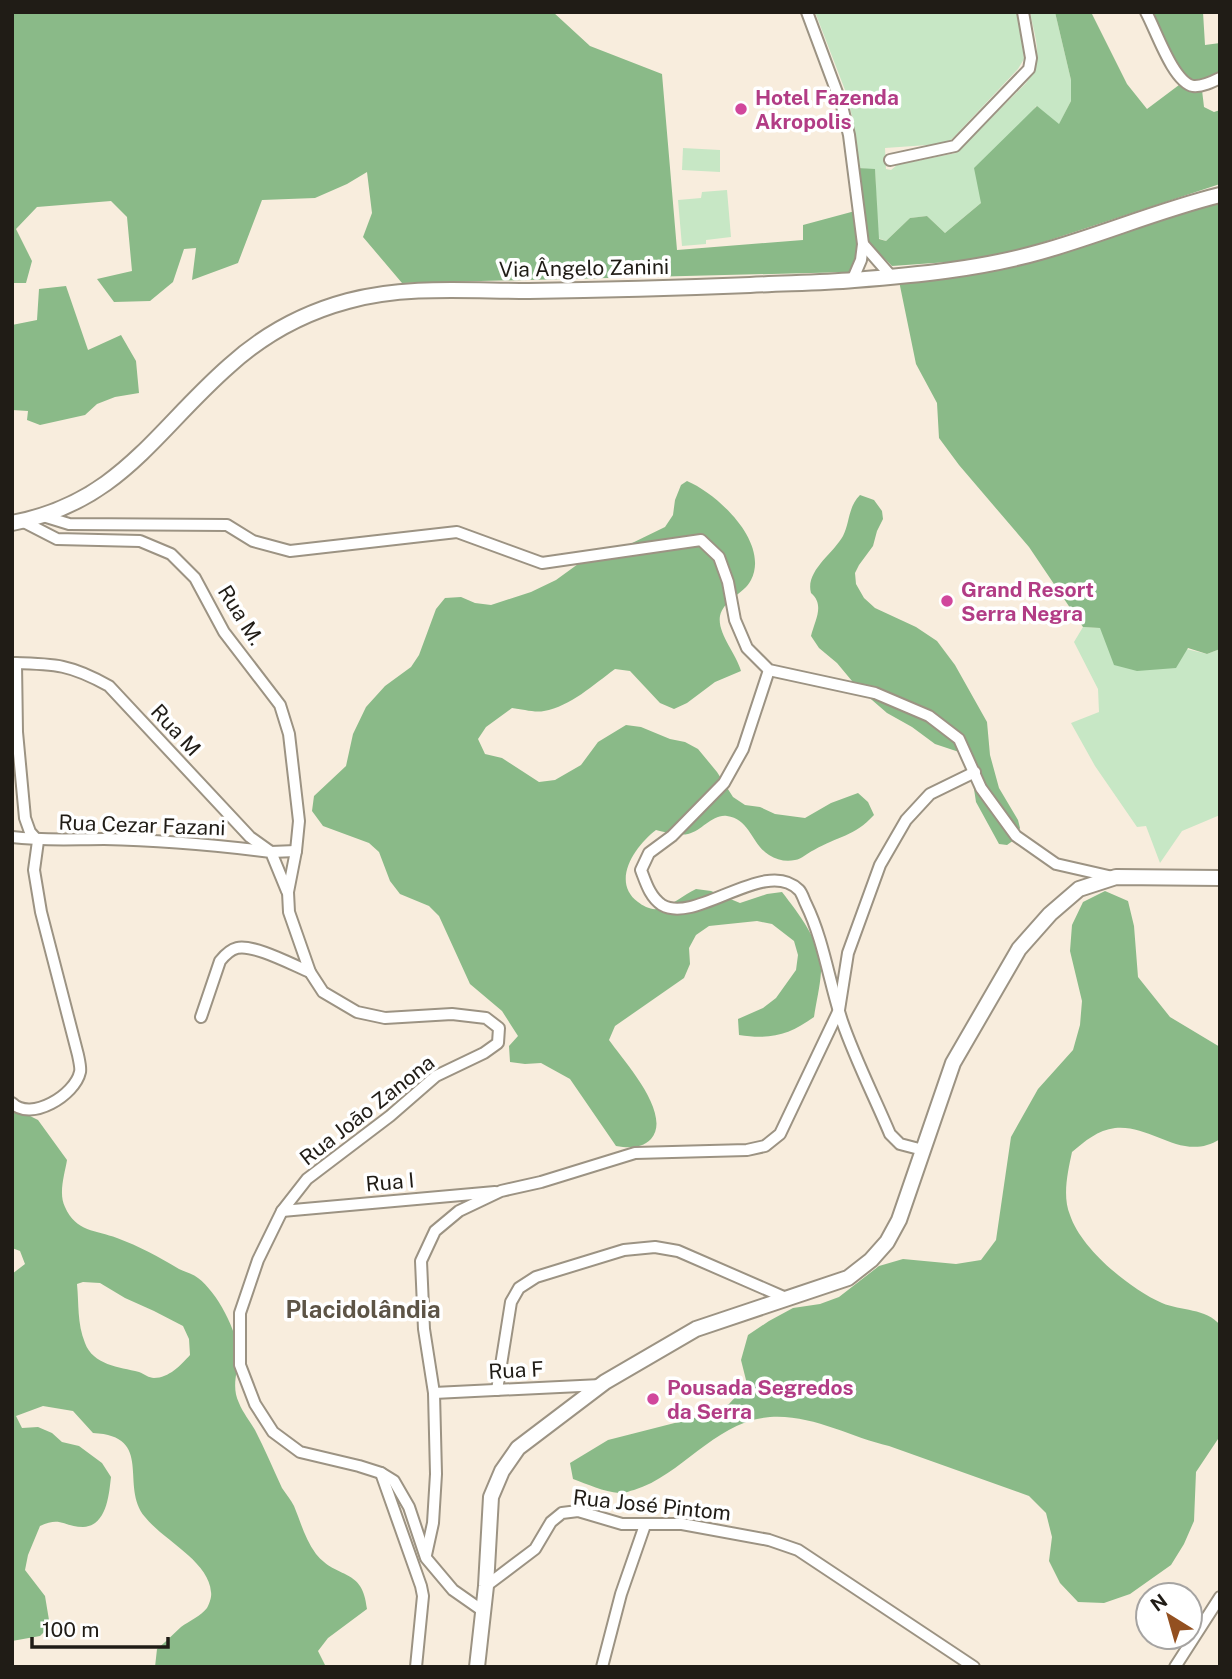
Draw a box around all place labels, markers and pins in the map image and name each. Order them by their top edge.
place label: Hotel Fazenda Akropolis [755,85,899,134]
marker: Hotel Fazenda Akropolis [733,101,749,117]
place label: Grand Resort Serra Negra [961,577,1094,626]
marker: Grand Resort Serra Negra [939,593,955,609]
place label: Pousada Segredos da Serra [667,1375,854,1424]
marker: Pousada Segredos da Serra [645,1391,661,1407]

